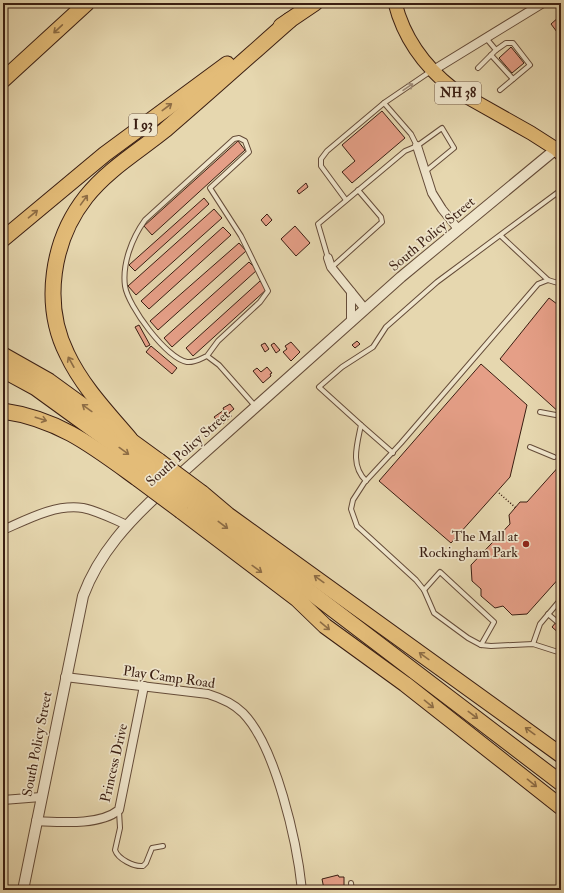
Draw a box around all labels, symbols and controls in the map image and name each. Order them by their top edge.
one-way arrow [53,24,63,34]
road number: NH 38 [435,82,481,104]
one-way arrow [402,83,413,91]
one-way arrow [162,103,173,111]
road number: I 93 [129,114,157,136]
street label: South Policy Street [386,193,479,276]
one-way arrow [80,195,88,206]
one-way arrow [27,209,38,218]
one-way arrow [67,356,75,368]
one-way arrow [81,404,92,412]
street label: South Policy Street [143,406,234,491]
one-way arrow [34,416,47,423]
one-way arrow [118,447,129,456]
one-way arrow [217,521,228,530]
place label: The Mall at Rockingham Park [419,528,518,561]
marker: The Mall at Rockingham Park [521,539,531,549]
one-way arrow [251,565,262,573]
one-way arrow [313,575,324,584]
one-way arrow [320,622,331,631]
one-way arrow [419,652,430,660]
street label: Play Camp Road [122,662,216,693]
street label: South Policy Street [18,690,57,798]
one-way arrow [424,699,435,708]
one-way arrow [468,711,479,719]
street label: Princess Drive [97,722,131,804]
one-way arrow [524,727,535,735]
one-way arrow [527,779,538,788]

